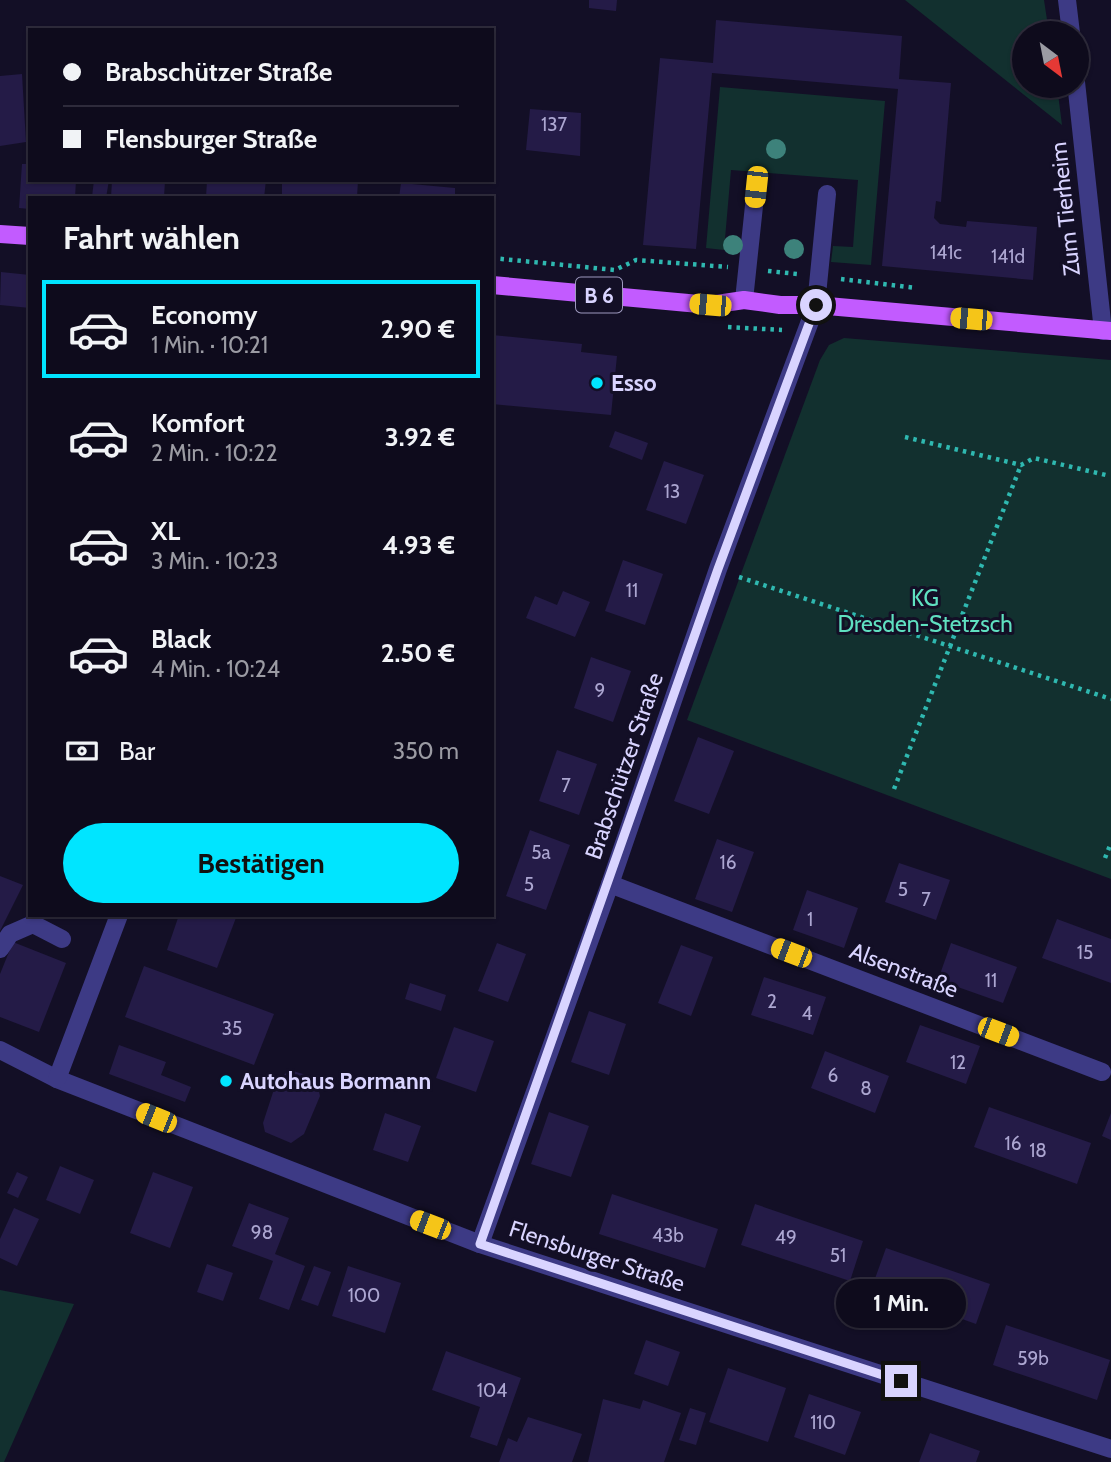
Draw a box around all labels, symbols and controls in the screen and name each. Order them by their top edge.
north arrow [1012,21,1088,98]
map controls [1012,21,1089,98]
text: Brabschützer Straße [105,56,332,88]
house number: 137 [541,113,567,136]
text: Flensburger Straße [105,123,317,155]
street label: Zum Tierheim [1044,141,1086,277]
car [744,165,769,209]
text: Fahrt wählen [63,218,240,257]
house number: 141c [930,241,962,264]
house number: 141d [991,245,1025,268]
road number: B 6 [576,278,622,312]
route start [800,289,832,321]
car [689,293,732,317]
icon: car [67,298,130,361]
text: Economy [151,299,257,331]
car [950,307,993,331]
text: 2.90 € [380,313,455,345]
text: 1 Min. · 10:21 [151,331,268,359]
place label: Esso [611,369,657,397]
marker: Esso [589,375,605,391]
icon: car [67,406,130,469]
text: Komfort [151,407,245,439]
text: 3.92 € [385,421,455,453]
text: 2 Min. · 10:22 [151,439,277,467]
house number: 13 [664,480,680,503]
icon: car [67,514,130,577]
text: XL [151,515,180,547]
text: 4.93 € [382,529,455,561]
text: 3 Min. · 10:23 [151,547,278,575]
house number: 11 [626,579,638,602]
park label: KG Dresden-Stetzsch [837,584,1013,638]
icon: car [67,622,130,685]
text: Black [151,623,211,655]
text: 2.50 € [381,637,455,669]
text: 4 Min. · 10:24 [151,655,280,683]
street label: Brabschützer Straße [579,669,669,863]
house number: 9 [595,679,605,702]
icon: cash [63,732,101,770]
text: Bar [119,735,155,767]
text: 350 m [393,737,459,765]
house number: 7 [561,774,571,797]
button: Bestätigen [63,823,459,903]
house number: 5a [531,841,551,864]
house number: 16 [720,851,737,874]
house number: 5 [524,873,534,896]
house number: 5 [898,878,908,901]
house number: 7 [921,888,931,911]
house number: 1 [807,908,813,931]
car [768,936,815,970]
street label: Alsenstraße [846,937,962,1004]
house number: 15 [1077,941,1093,964]
house number: 11 [985,969,997,992]
house number: 2 [767,990,777,1013]
house number: 4 [802,1002,813,1025]
car [975,1015,1022,1049]
house number: 35 [222,1017,242,1040]
house number: 12 [950,1051,966,1074]
house number: 6 [828,1064,838,1087]
place label: Autohaus Bormann [240,1067,431,1095]
marker: Autohaus Bormann [218,1073,234,1089]
house number: 8 [860,1077,872,1100]
car [133,1100,180,1136]
house number: 16 [1005,1132,1022,1155]
house number: 18 [1029,1139,1047,1162]
car [407,1208,454,1242]
street label: Flensburger Straße [506,1214,689,1298]
house number: 98 [251,1221,273,1244]
house number: 43b [652,1224,684,1247]
house number: 49 [775,1226,797,1249]
house number: 51 [830,1244,846,1267]
callout: 1 Min. [836,1280,966,1328]
house number: 100 [348,1284,380,1307]
text: 1 Min. [873,1289,929,1317]
house number: 59b [1017,1347,1049,1370]
route end [885,1365,917,1397]
house number: 104 [477,1379,507,1402]
house number: 110 [810,1411,836,1434]

